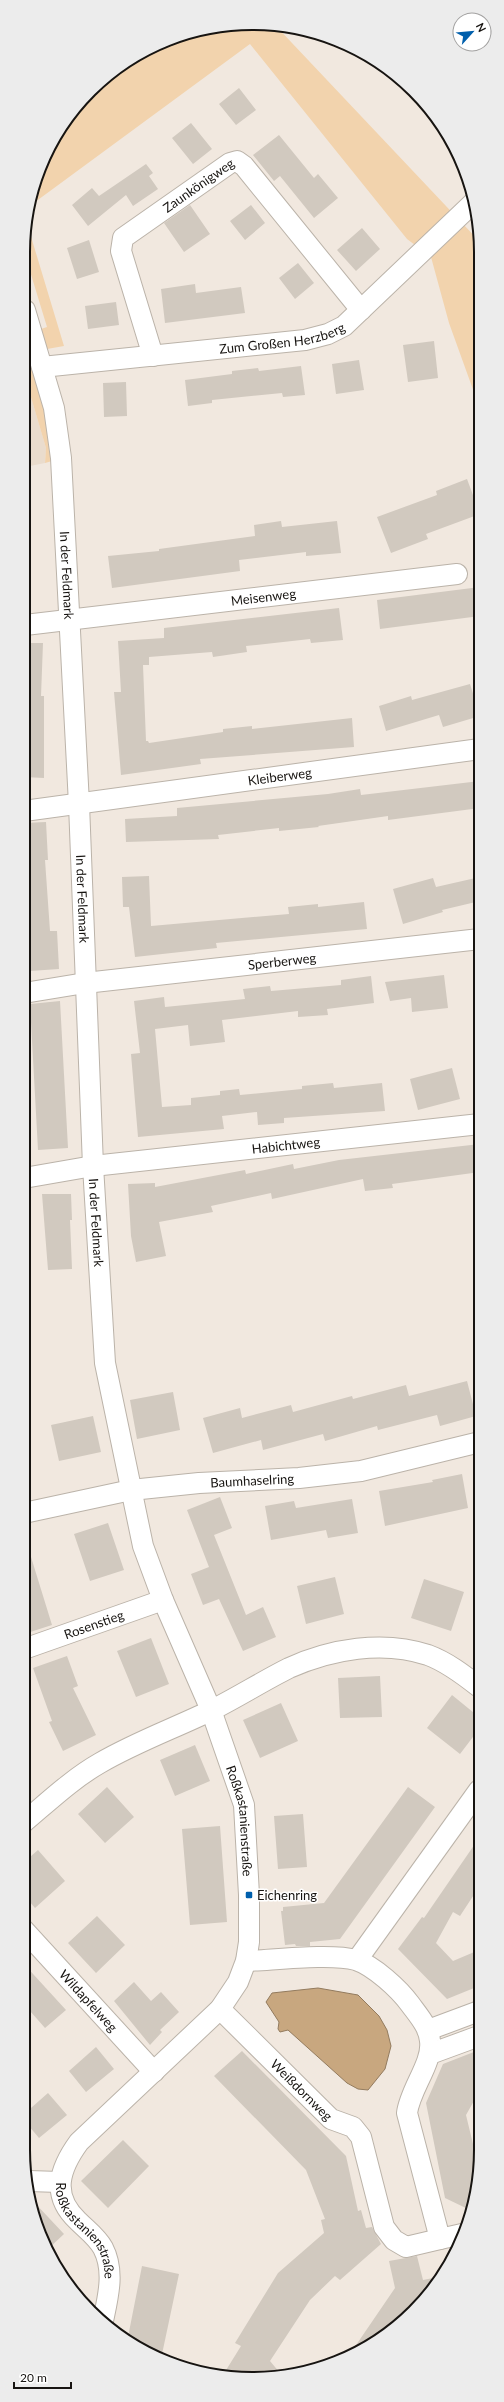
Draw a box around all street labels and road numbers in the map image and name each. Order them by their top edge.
street label: Zaunkönigweg [160,155,237,216]
street label: Zum Großen Herzberg [218,319,348,357]
street label: In der Feldmark [57,530,77,620]
street label: Meisenweg [230,585,297,609]
street label: Kleiberweg [247,764,313,789]
street label: In der Feldmark [73,854,92,944]
street label: Sperberweg [247,949,317,973]
street label: Habichtweg [251,1133,321,1157]
street label: In der Feldmark [86,1178,107,1268]
street label: Baumhaselring [210,1470,295,1490]
street label: Rosenstieg [62,1606,126,1642]
street label: Roßkastanienstraße [223,1763,256,1877]
street label: Wildapfelweg [56,1966,121,2035]
street label: Weißdornweg [267,2056,336,2124]
street label: Roßkastanienstraße [53,2182,118,2279]

